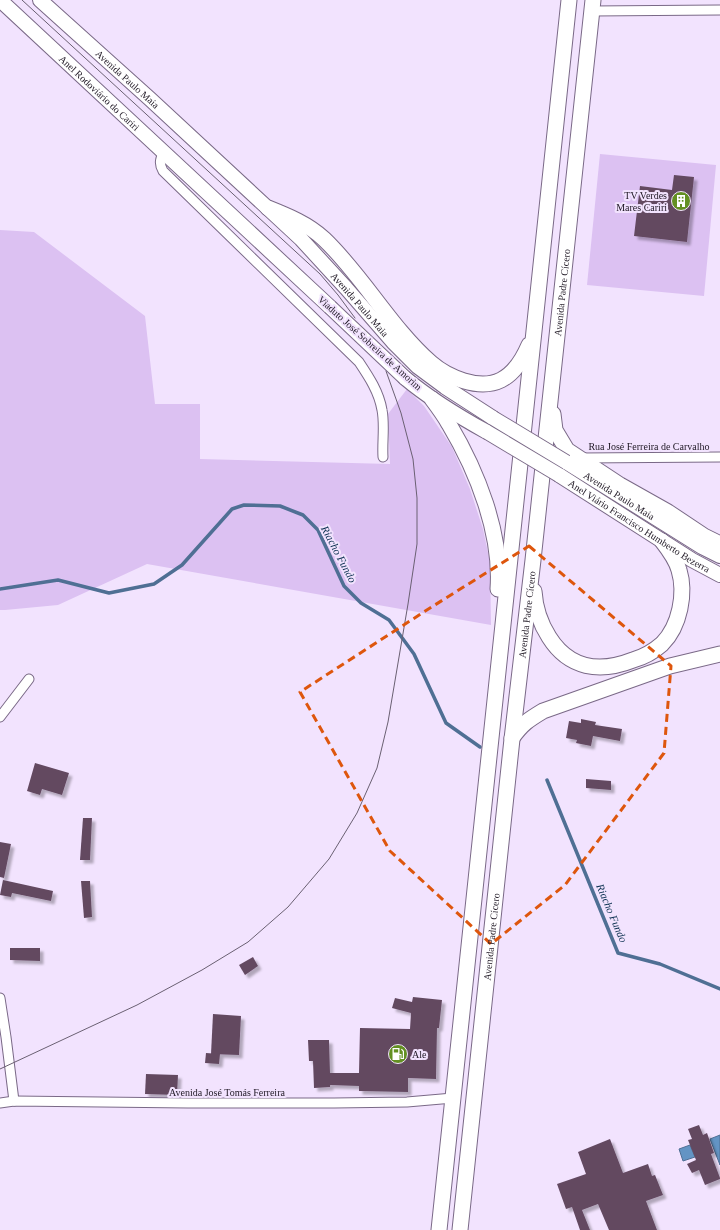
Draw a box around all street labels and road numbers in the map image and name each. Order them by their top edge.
street label: Avenida Paulo Maia [94,48,162,111]
street label: Anel Rodoviário do Cariri [57,53,142,133]
street label: Avenida Padre Cícero [552,248,572,337]
street label: Avenida Paulo Maia [329,270,391,339]
street label: Viaduto José Sobreira de Amorim [316,294,424,393]
street label: Rua José Ferreira de Carvalho [588,441,710,452]
street label: Avenida Paulo Maia [582,469,657,522]
street label: Anel Viário Francisco Humberto Bezerra [567,477,712,574]
street label: Avenida Padre Cícero [516,570,537,659]
street label: Avenida Padre Cícero [481,892,501,981]
street label: Avenida José Tomás Ferreira [169,1087,285,1098]

